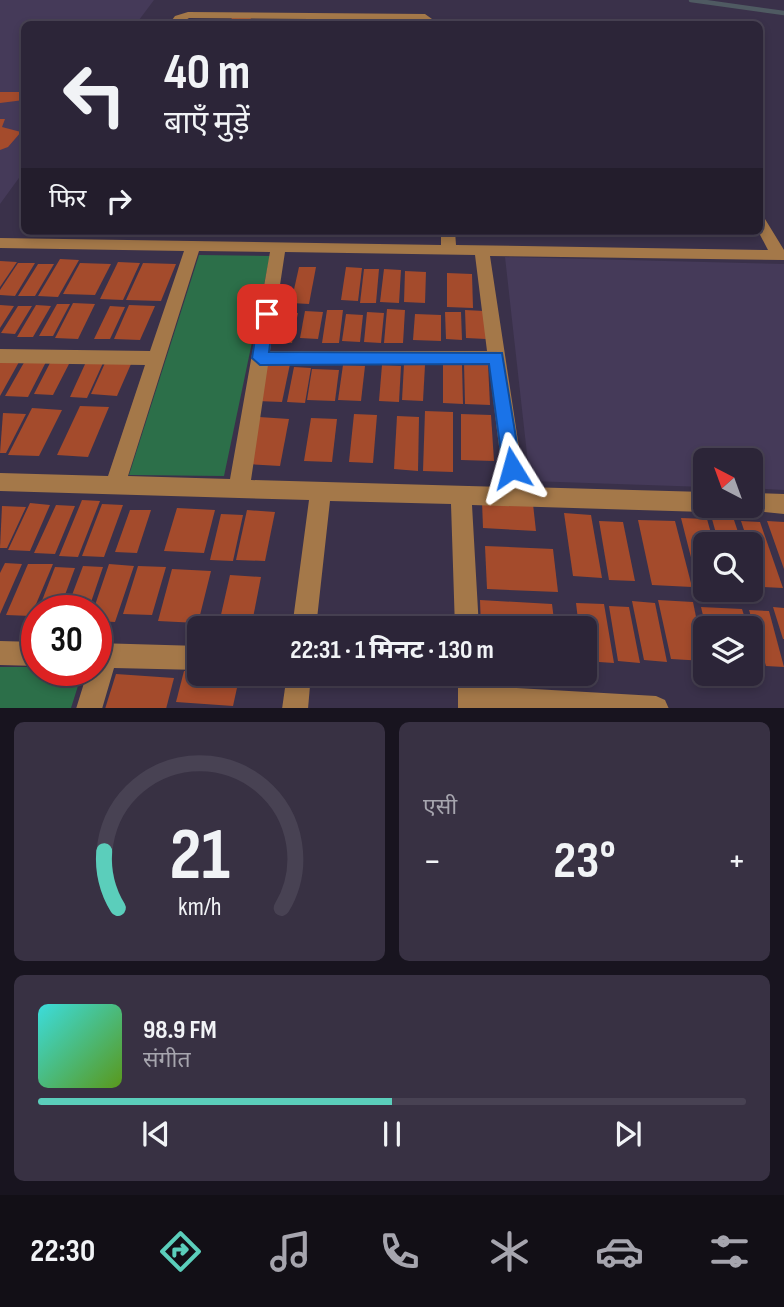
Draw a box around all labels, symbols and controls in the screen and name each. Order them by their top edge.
text: 40 m [164,44,250,103]
icon: left [49,49,140,140]
text: बाएँ मुड़ें [164,104,250,143]
icon: right [100,182,138,220]
text: फिर [49,184,86,215]
pin [237,284,297,344]
icon: arrive [248,295,286,333]
position arrow [475,431,549,505]
north arrow [693,448,763,518]
map controls [693,448,763,686]
button: search [693,532,763,602]
speed limit sign: 30 [21,595,112,686]
button: layers [693,616,763,686]
text: 22:31 · 1 मिनट · 130 m [290,635,494,666]
text: एसी [423,793,457,821]
text: 21 [169,812,230,900]
text: 23° [553,830,616,893]
text: − [423,839,442,884]
text: + [727,839,746,884]
text: km/h [178,891,221,922]
text: 98.9 FM [143,1015,217,1046]
text: संगीत [143,1046,191,1074]
icon: previous [137,1115,175,1153]
icon: pause [373,1115,411,1153]
icon: next [609,1115,647,1153]
icon: directions [156,1227,205,1276]
icon: music [266,1227,315,1276]
icon: phone [375,1227,424,1276]
icon: climate [485,1227,534,1276]
icon: car [595,1227,644,1276]
icon: filters [705,1227,754,1276]
text: 22:30 [30,1232,95,1271]

